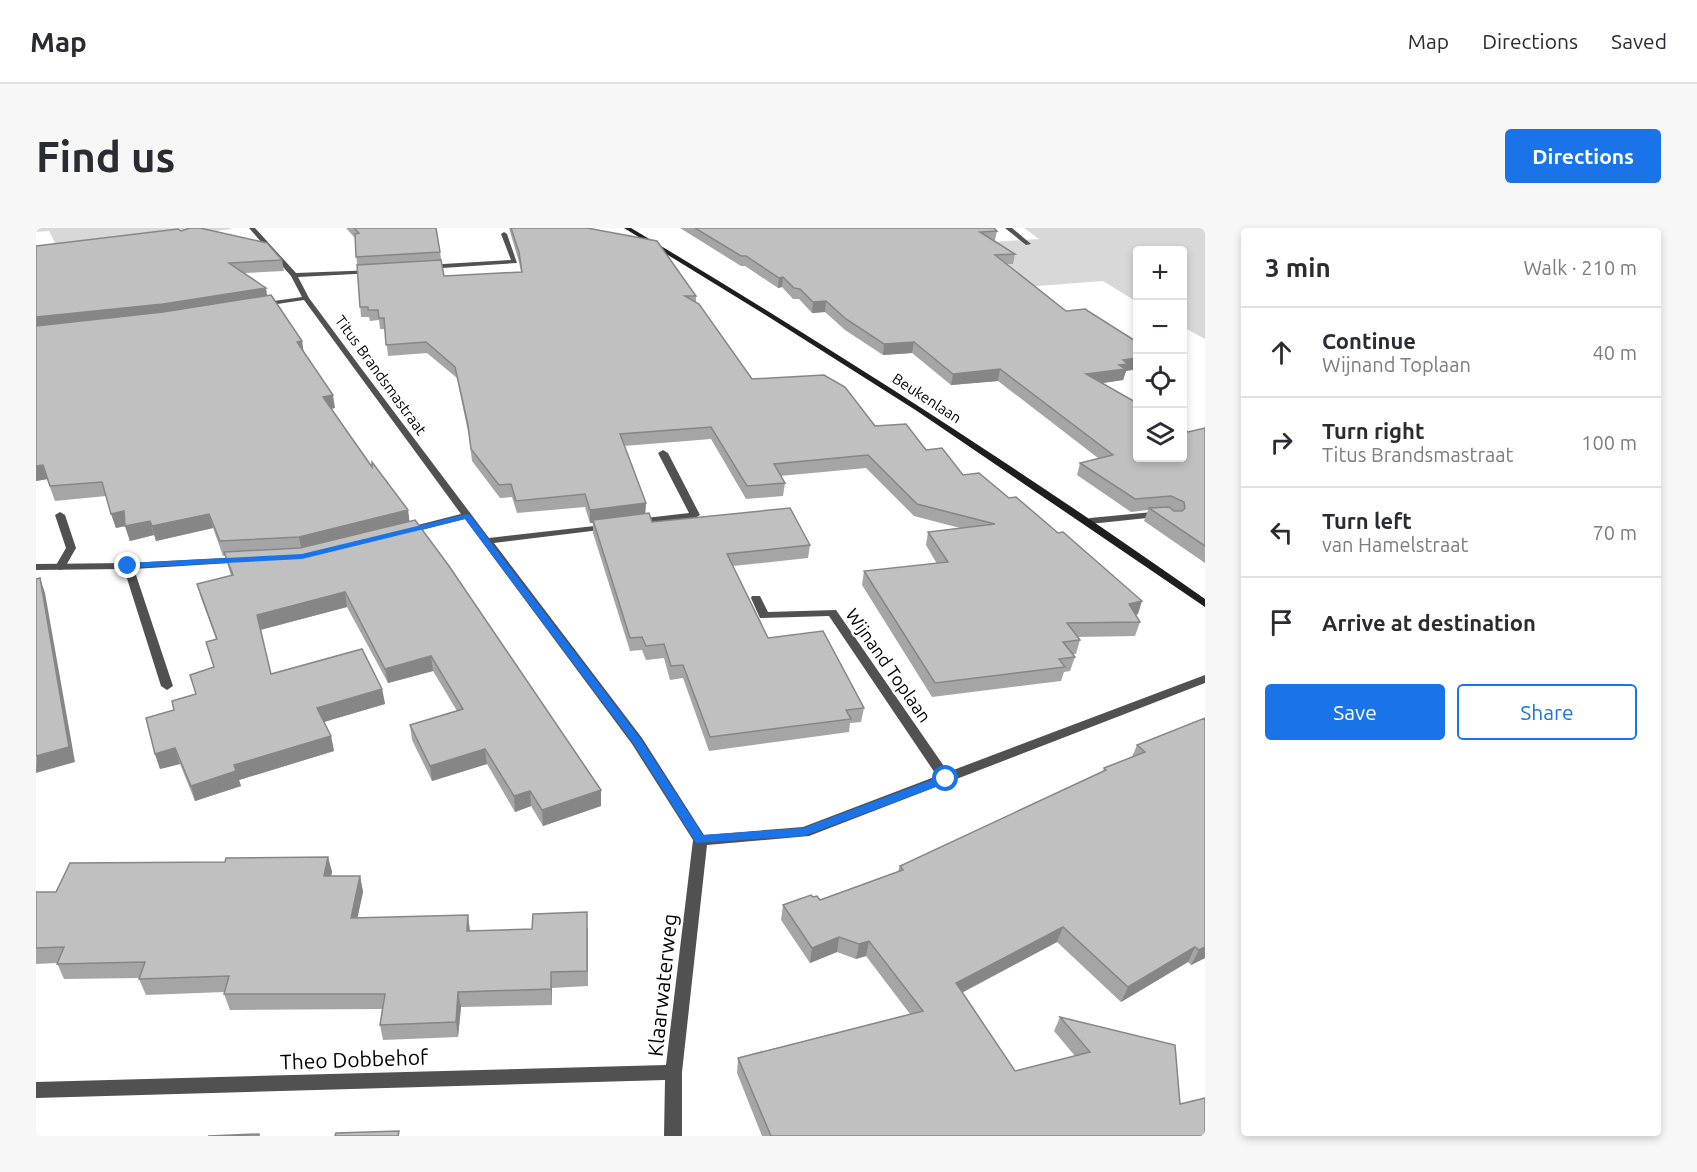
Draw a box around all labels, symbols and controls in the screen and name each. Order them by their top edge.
text: Map [30,26,87,57]
text: Map [1408,29,1449,53]
text: Directions [1482,29,1578,53]
text: Saved [1611,29,1667,53]
button: Directions [1505,129,1661,183]
text: Find us [36,133,175,180]
map controls [1133,246,1187,462]
button: + [1133,246,1187,300]
text: 3 min [1265,253,1331,282]
text: Walk · 210 m [1524,256,1637,279]
button: − [1133,300,1187,354]
street label: Titus Brandsmastraat [332,312,430,438]
text: Continue [1322,328,1416,353]
icon: ahead [1265,336,1298,369]
text: 40 m [1593,341,1637,364]
text: Wijnand Toplaan [1322,353,1471,376]
button: locate [1133,354,1187,408]
street label: Beukenlaan [889,369,965,427]
button: layers [1133,408,1187,462]
text: Turn right [1322,418,1424,443]
icon: right [1265,426,1298,459]
text: 100 m [1581,431,1637,454]
text: Titus Brandsmastraat [1322,443,1513,466]
text: Turn left [1322,508,1412,533]
icon: left [1265,516,1298,549]
text: 70 m [1593,521,1637,544]
text: van Hamelstraat [1322,533,1468,556]
route end [114,552,140,578]
street label: Wijnand Toplaan [842,604,936,726]
icon: arrive [1265,606,1298,639]
text: Arrive at destination [1322,610,1536,635]
button: Save [1265,684,1445,740]
button: Share [1457,684,1637,740]
route start [932,765,958,791]
street label: Klaarwaterweg [643,912,681,1058]
street label: Theo Dobbehof [280,1044,429,1074]

